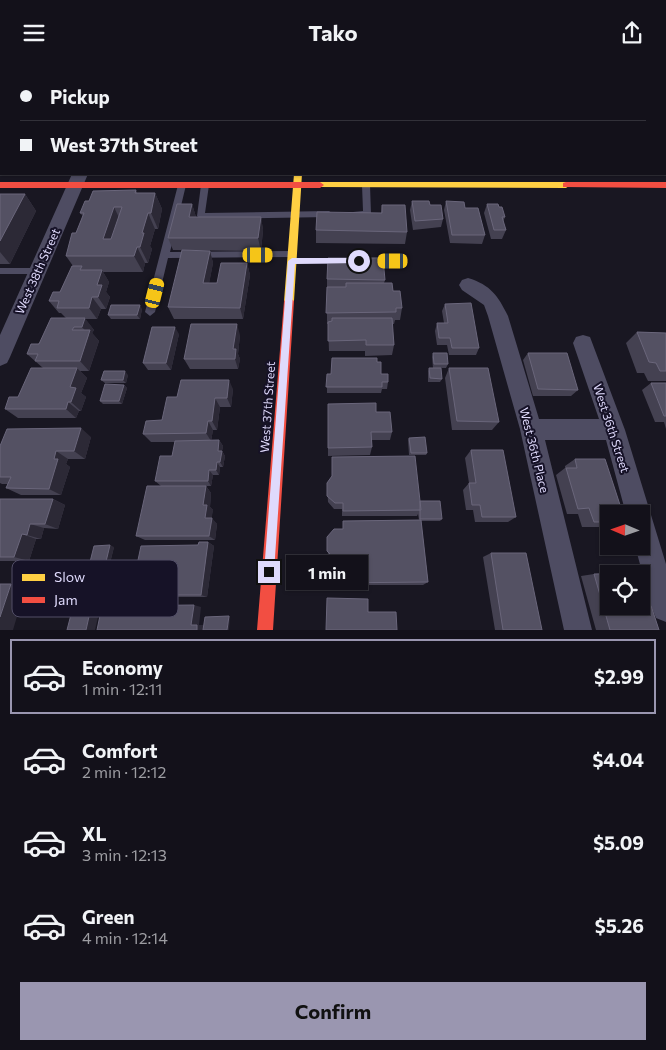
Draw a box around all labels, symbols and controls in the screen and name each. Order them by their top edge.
icon: menu [20,19,48,47]
text: Tako [308,19,358,46]
icon: share [618,19,646,47]
text: Pickup [50,85,110,108]
text: West 37th Street [50,133,198,156]
street label: West 38th Street [12,226,62,316]
car [243,248,273,263]
route start [348,250,370,272]
car [378,254,408,269]
car [144,277,165,309]
street label: West 37th Street [257,361,277,453]
street label: West 36th Street [591,382,633,474]
street label: West 36th Place [518,406,552,494]
north arrow [600,505,650,555]
map controls [600,505,650,615]
callout: 1 min [286,555,369,589]
legend [12,560,178,617]
route end [258,561,280,583]
text: 1 min [308,563,346,582]
button: locate [600,565,650,615]
text: Slow [54,568,85,585]
text: Jam [54,591,78,608]
icon: car [22,654,67,699]
text: Economy [82,656,163,679]
text: $2.99 [594,665,644,688]
text: 1 min · 12:11 [82,679,162,698]
icon: car [22,737,67,782]
text: Comfort [82,739,158,762]
text: $4.04 [592,748,644,771]
text: 2 min · 12:12 [82,762,166,781]
icon: car [22,820,67,865]
text: XL [82,822,107,845]
text: $5.09 [593,831,644,854]
text: 3 min · 12:13 [82,845,167,864]
icon: car [22,903,67,948]
text: Green [82,905,134,928]
text: $5.26 [595,914,644,937]
text: 4 min · 12:14 [82,928,168,947]
button: Confirm [20,982,646,1040]

